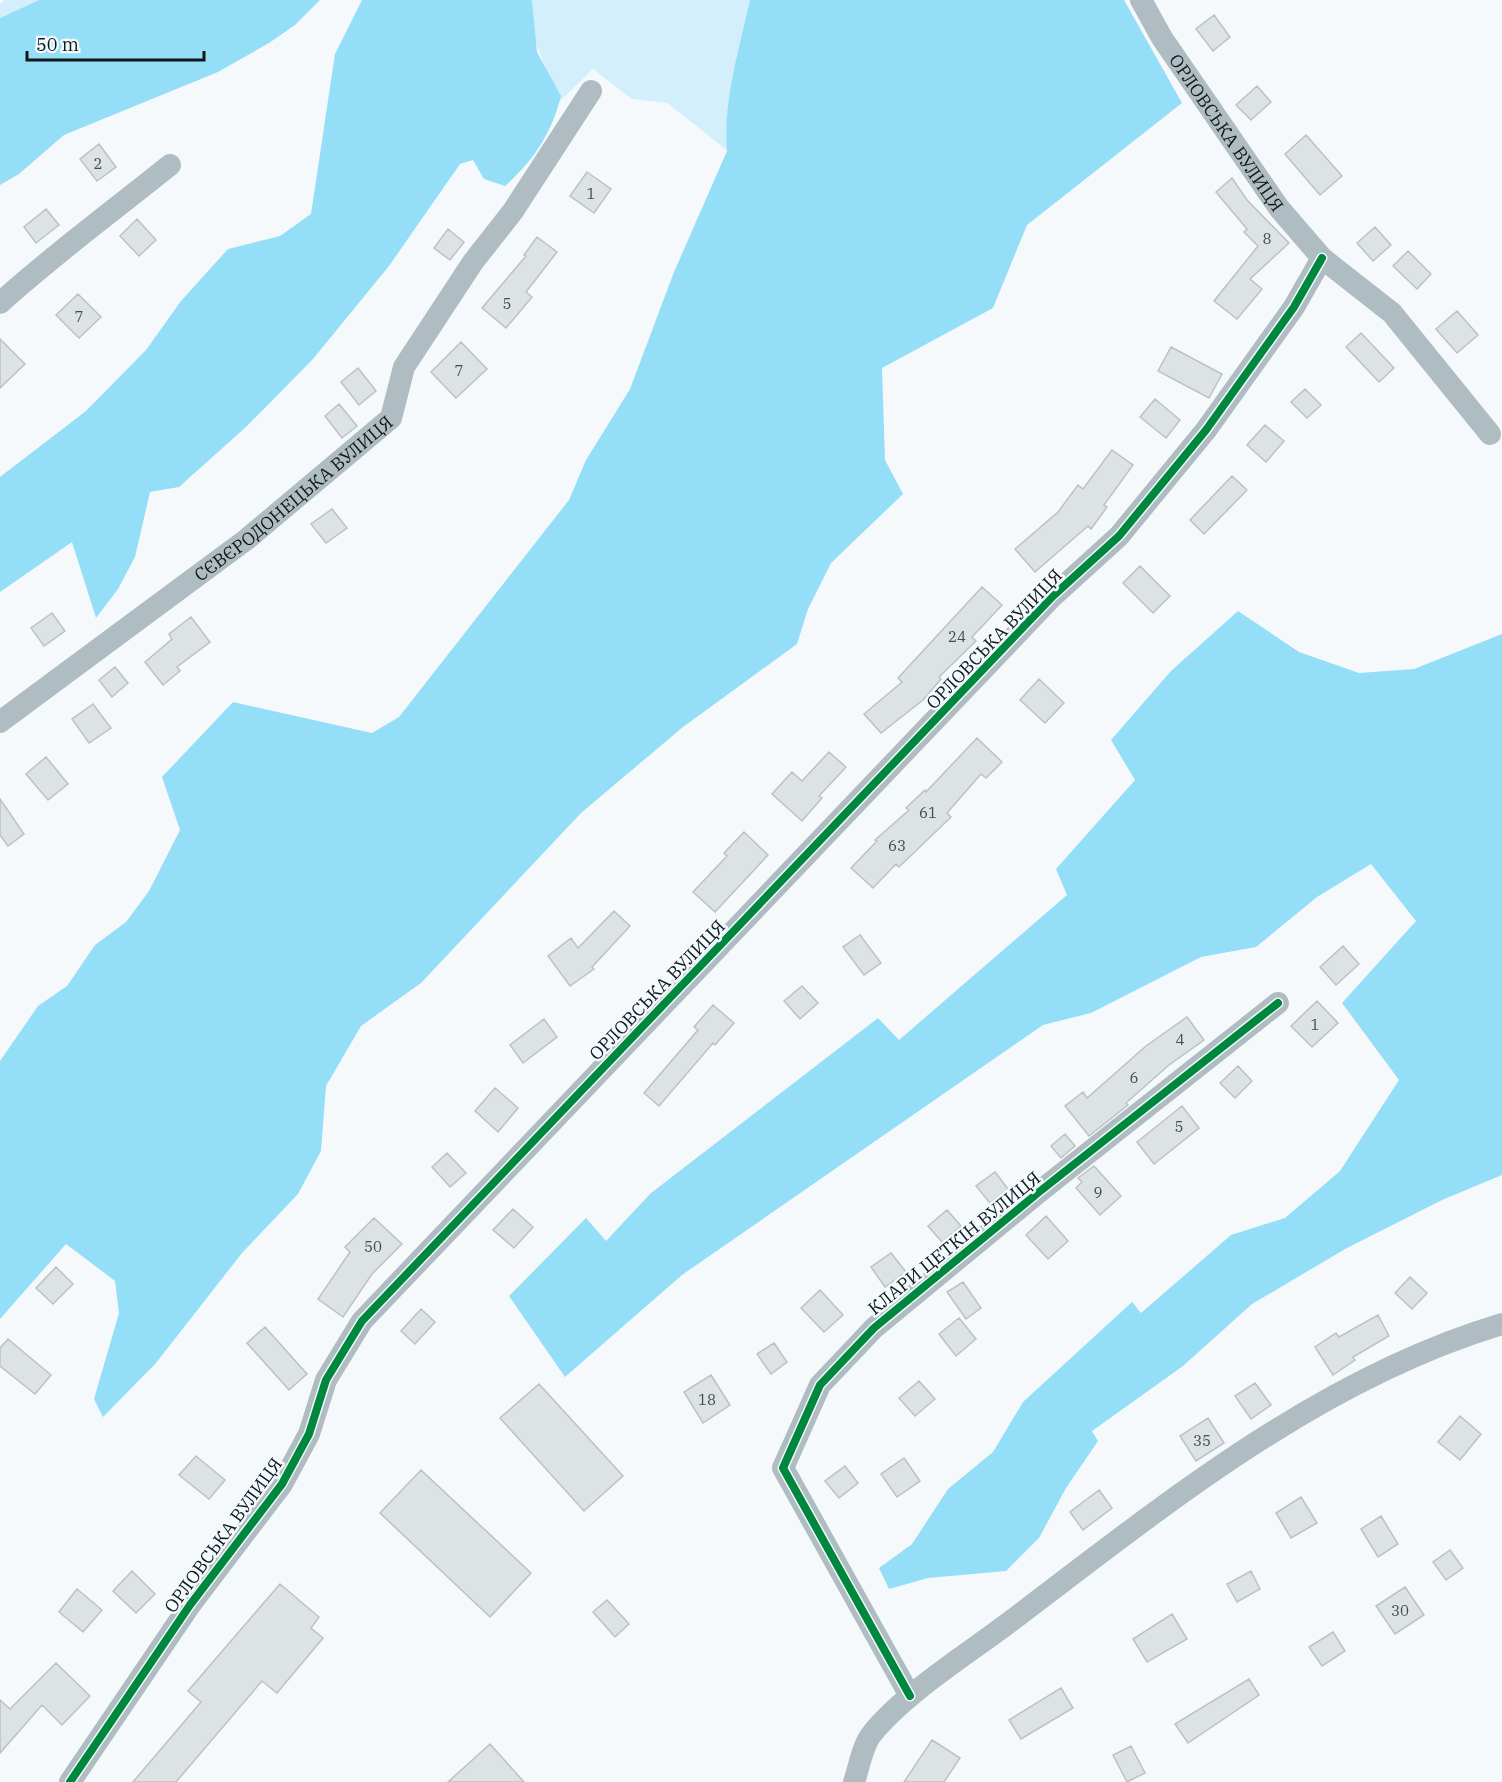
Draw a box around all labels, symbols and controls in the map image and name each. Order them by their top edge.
scale bar [27,24,204,62]
text: 50 m [36,33,79,56]
street label: ОРЛОВСЬКА ВУЛИЦЯ [1165,49,1289,216]
house number: 2 [93,154,103,173]
house number: 1 [586,184,596,203]
house number: 8 [1262,229,1272,248]
house number: 5 [502,294,512,313]
house number: 7 [74,307,84,326]
house number: 7 [454,361,464,380]
street label: СЄВЄРОДОНЕЦЬКА ВУЛИЦЯ [189,410,397,586]
street label: ОРЛОВСЬКА ВУЛИЦЯ [921,564,1067,714]
house number: 24 [948,627,966,646]
house number: 61 [919,803,937,822]
house number: 63 [888,836,906,855]
street label: ОРЛОВСЬКА ВУЛИЦЯ [584,915,730,1065]
house number: 1 [1310,1015,1320,1034]
house number: 4 [1175,1030,1185,1049]
house number: 6 [1129,1068,1139,1087]
house number: 5 [1174,1117,1184,1136]
street label: КЛАРИ ЦЕТКІН ВУЛИЦЯ [863,1166,1045,1320]
house number: 9 [1093,1183,1103,1202]
house number: 50 [364,1237,382,1256]
house number: 18 [698,1390,716,1409]
house number: 35 [1193,1431,1211,1450]
street label: ОРЛОВСЬКА ВУЛИЦЯ [159,1453,287,1617]
house number: 30 [1391,1601,1409,1620]

